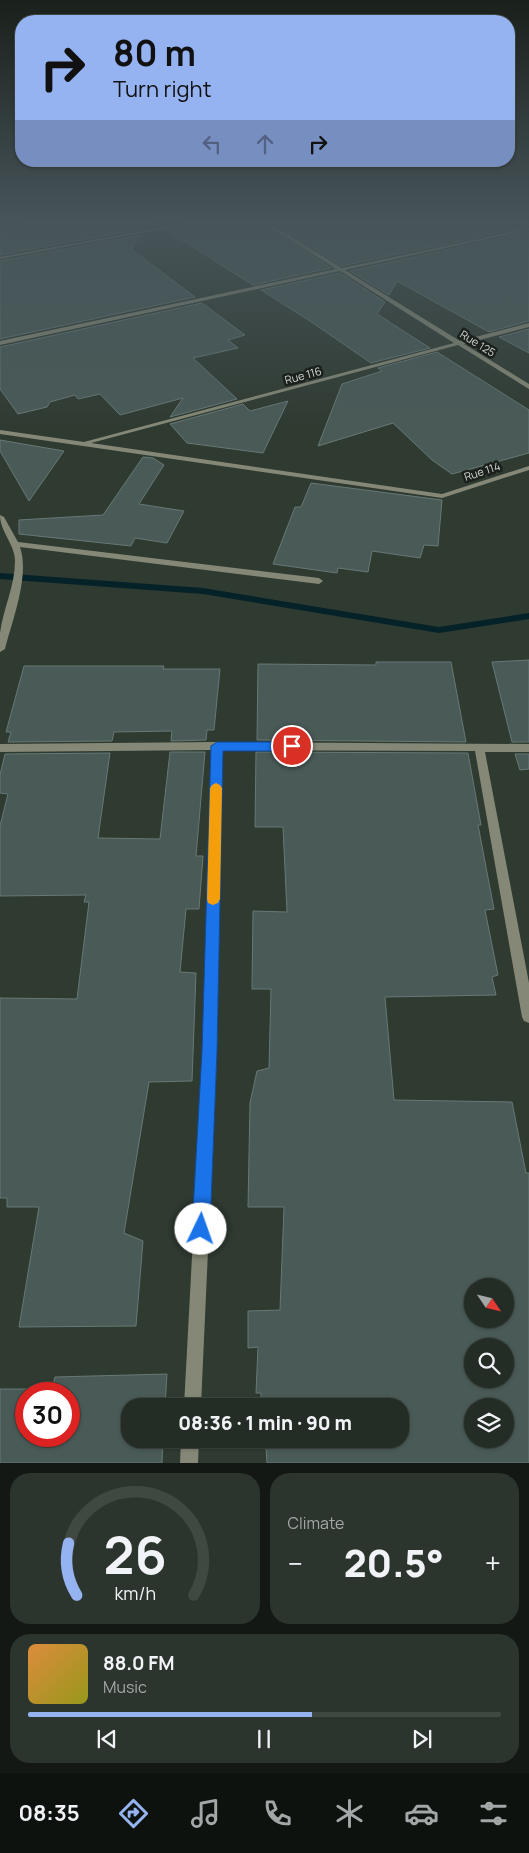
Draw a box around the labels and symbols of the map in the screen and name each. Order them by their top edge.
street label: Rue 125 [457,326,499,360]
street label: Rue 116 [283,363,323,387]
street label: Rue 114 [462,458,502,484]
pin [271,725,313,767]
position arrow [174,1202,226,1254]
north arrow [464,1278,514,1328]
speed limit sign: 30 [15,1382,80,1447]

